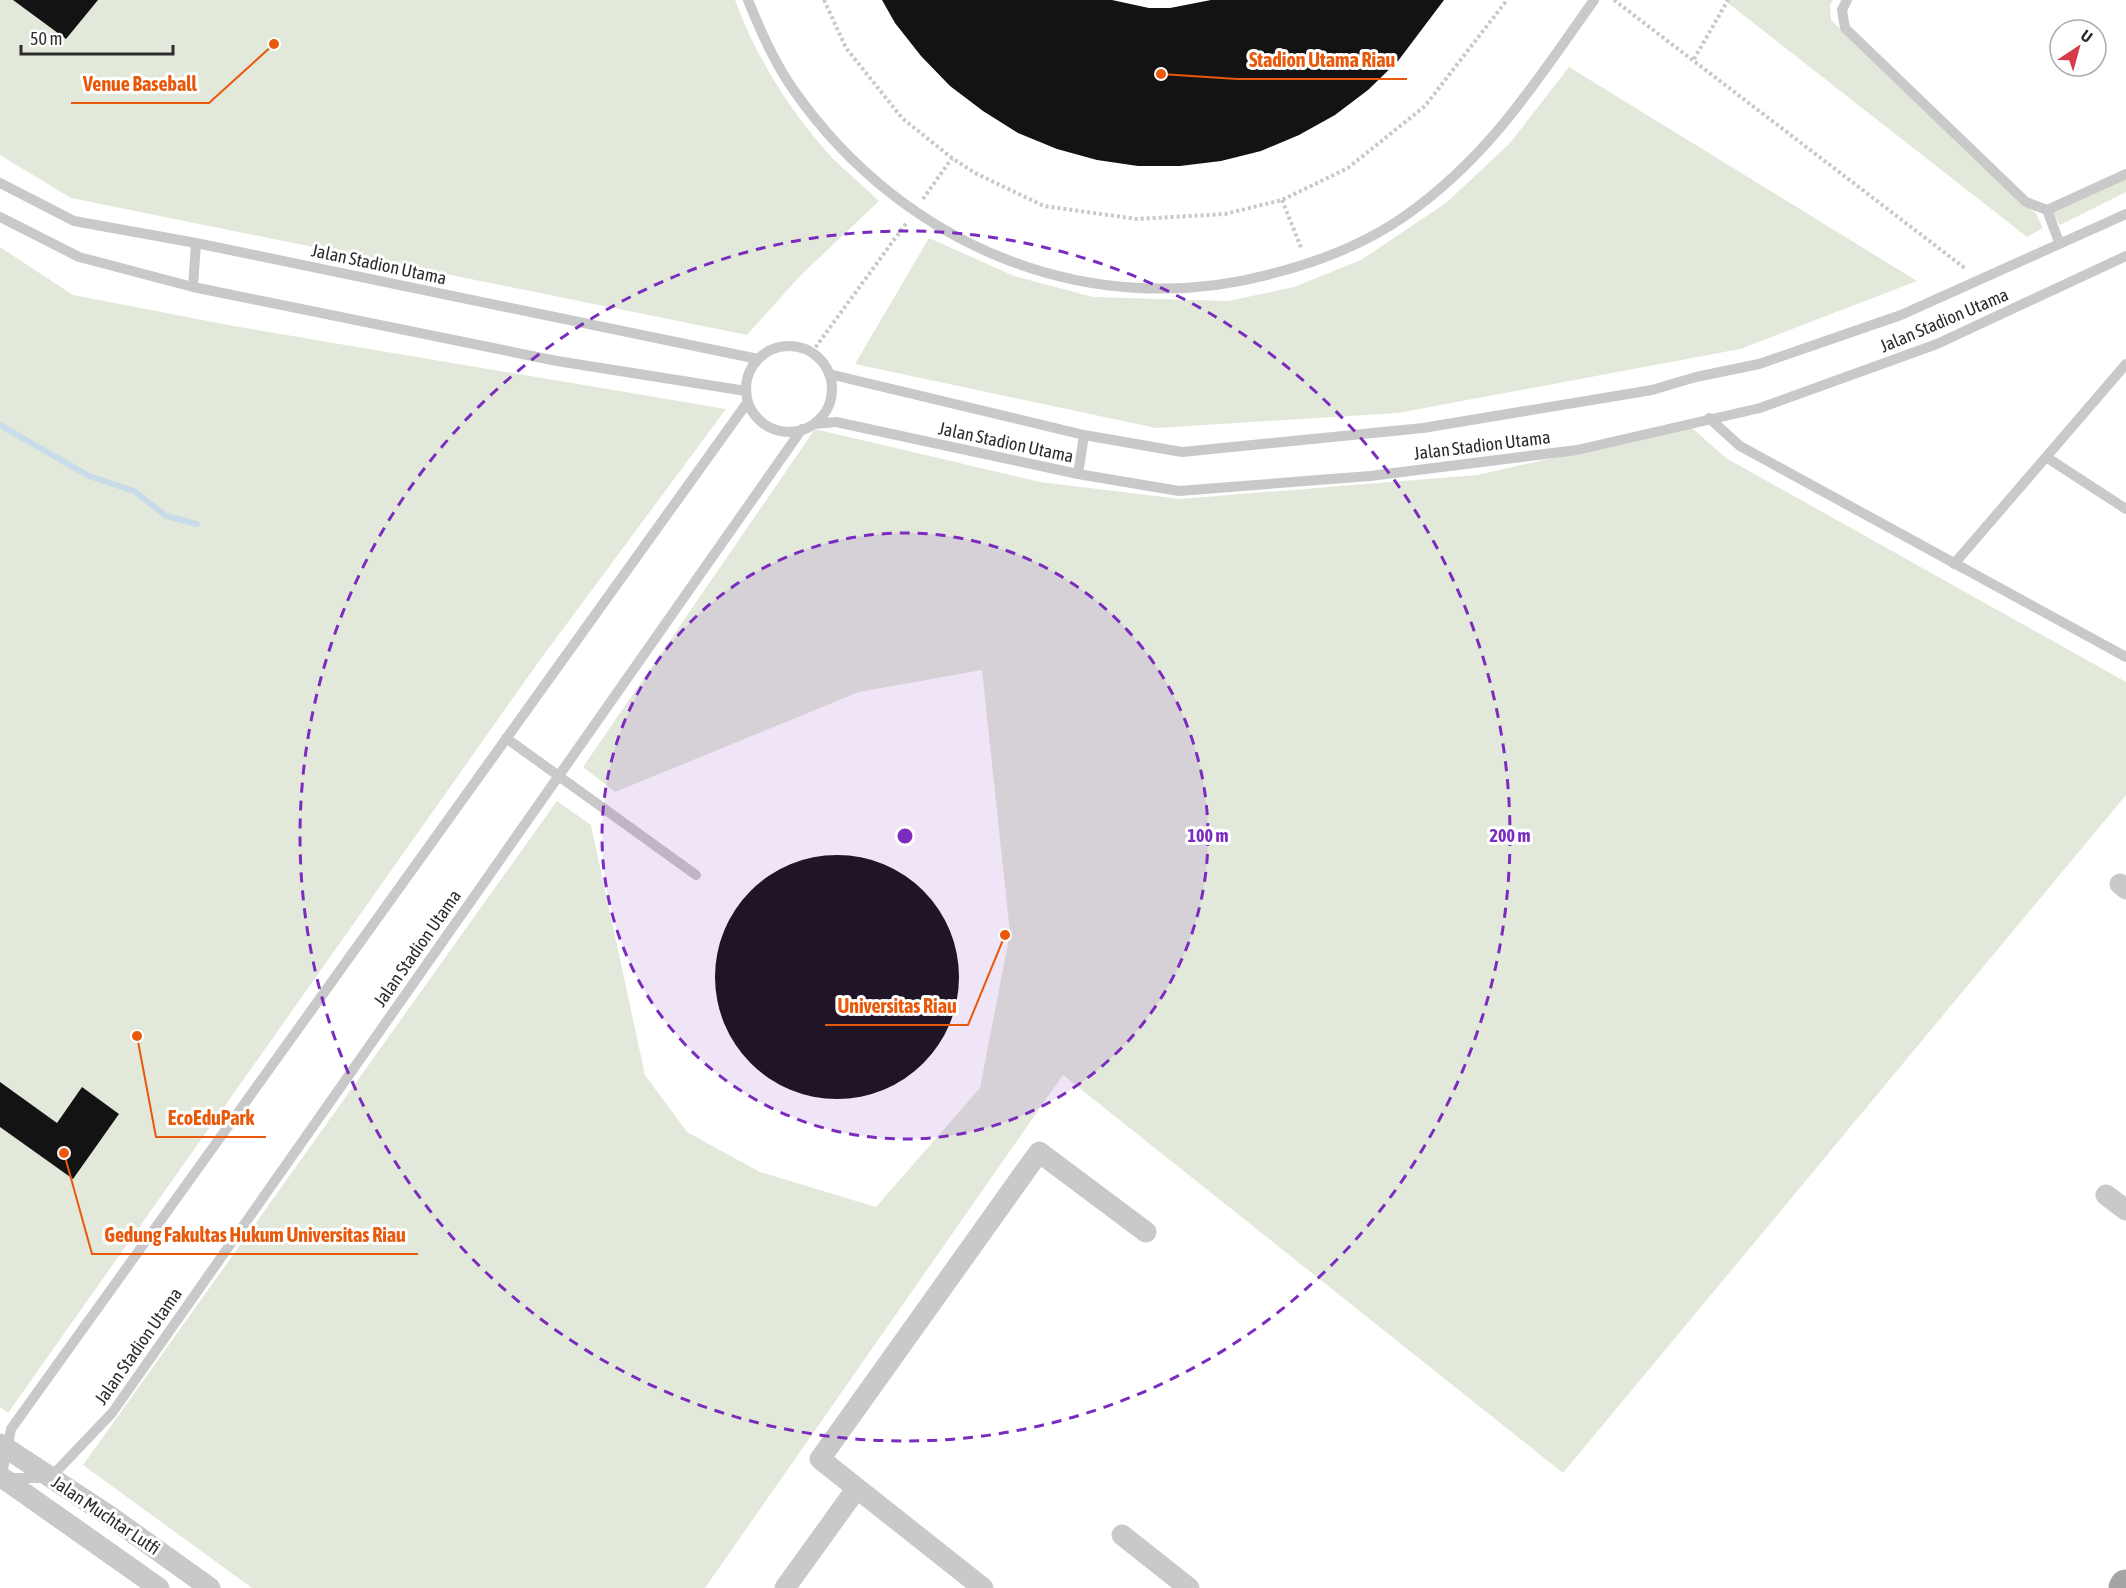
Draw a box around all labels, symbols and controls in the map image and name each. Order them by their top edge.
scale bar [21,18,172,56]
north arrow [2048,18,2108,78]
text: U [2078,26,2096,46]
text: 50 m [30,28,62,49]
callout: Stadion Utama Riau [1237,41,1407,79]
text: Stadion Utama Riau [1249,48,1395,71]
callout: Venue Baseball [71,65,209,103]
text: Venue Baseball [82,72,198,95]
street label: Jalan Stadion Utama [310,239,448,289]
street label: Jalan Stadion Utama [1877,283,2011,357]
street label: Jalan Stadion Utama [937,417,1075,467]
street label: Jalan Stadion Utama [1413,426,1551,464]
text: 100 m [1188,825,1228,846]
text: 200 m [1490,825,1530,846]
centre of rings [895,826,915,846]
street label: Jalan Stadion Utama [369,886,465,1010]
callout: Universitas Riau [825,987,968,1025]
text: Universitas Riau [837,994,957,1017]
callout: EcoEduPark [156,1099,266,1137]
text: EcoEduPark [168,1106,254,1129]
callout: Gedung Fakultas Hukum Universitas Riau [92,1216,418,1254]
text: Gedung Fakultas Hukum Universitas Riau [104,1223,406,1246]
street label: Jalan Stadion Utama [90,1284,186,1408]
street label: Jalan Muchtar Lutfi [48,1471,164,1559]

